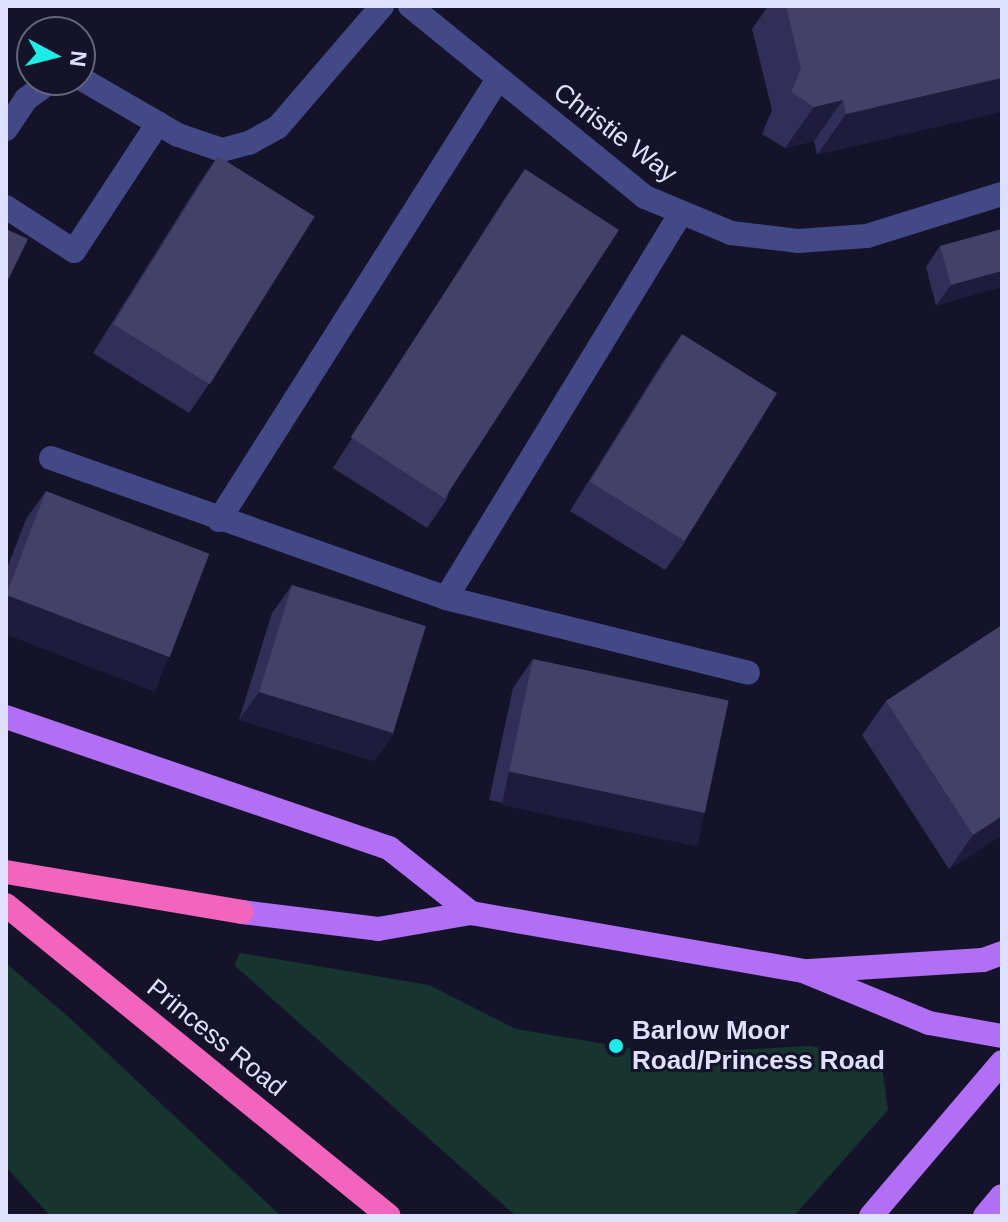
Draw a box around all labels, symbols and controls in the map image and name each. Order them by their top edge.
north arrow [16,16,96,96]
text: N [65,49,92,68]
street label: Christie Way [547,76,683,190]
street label: Princess Road [140,973,292,1103]
place label: Barlow Moor Road/Princess Road [632,1015,885,1076]
marker: Barlow Moor Road/Princess Road [607,1037,625,1055]

